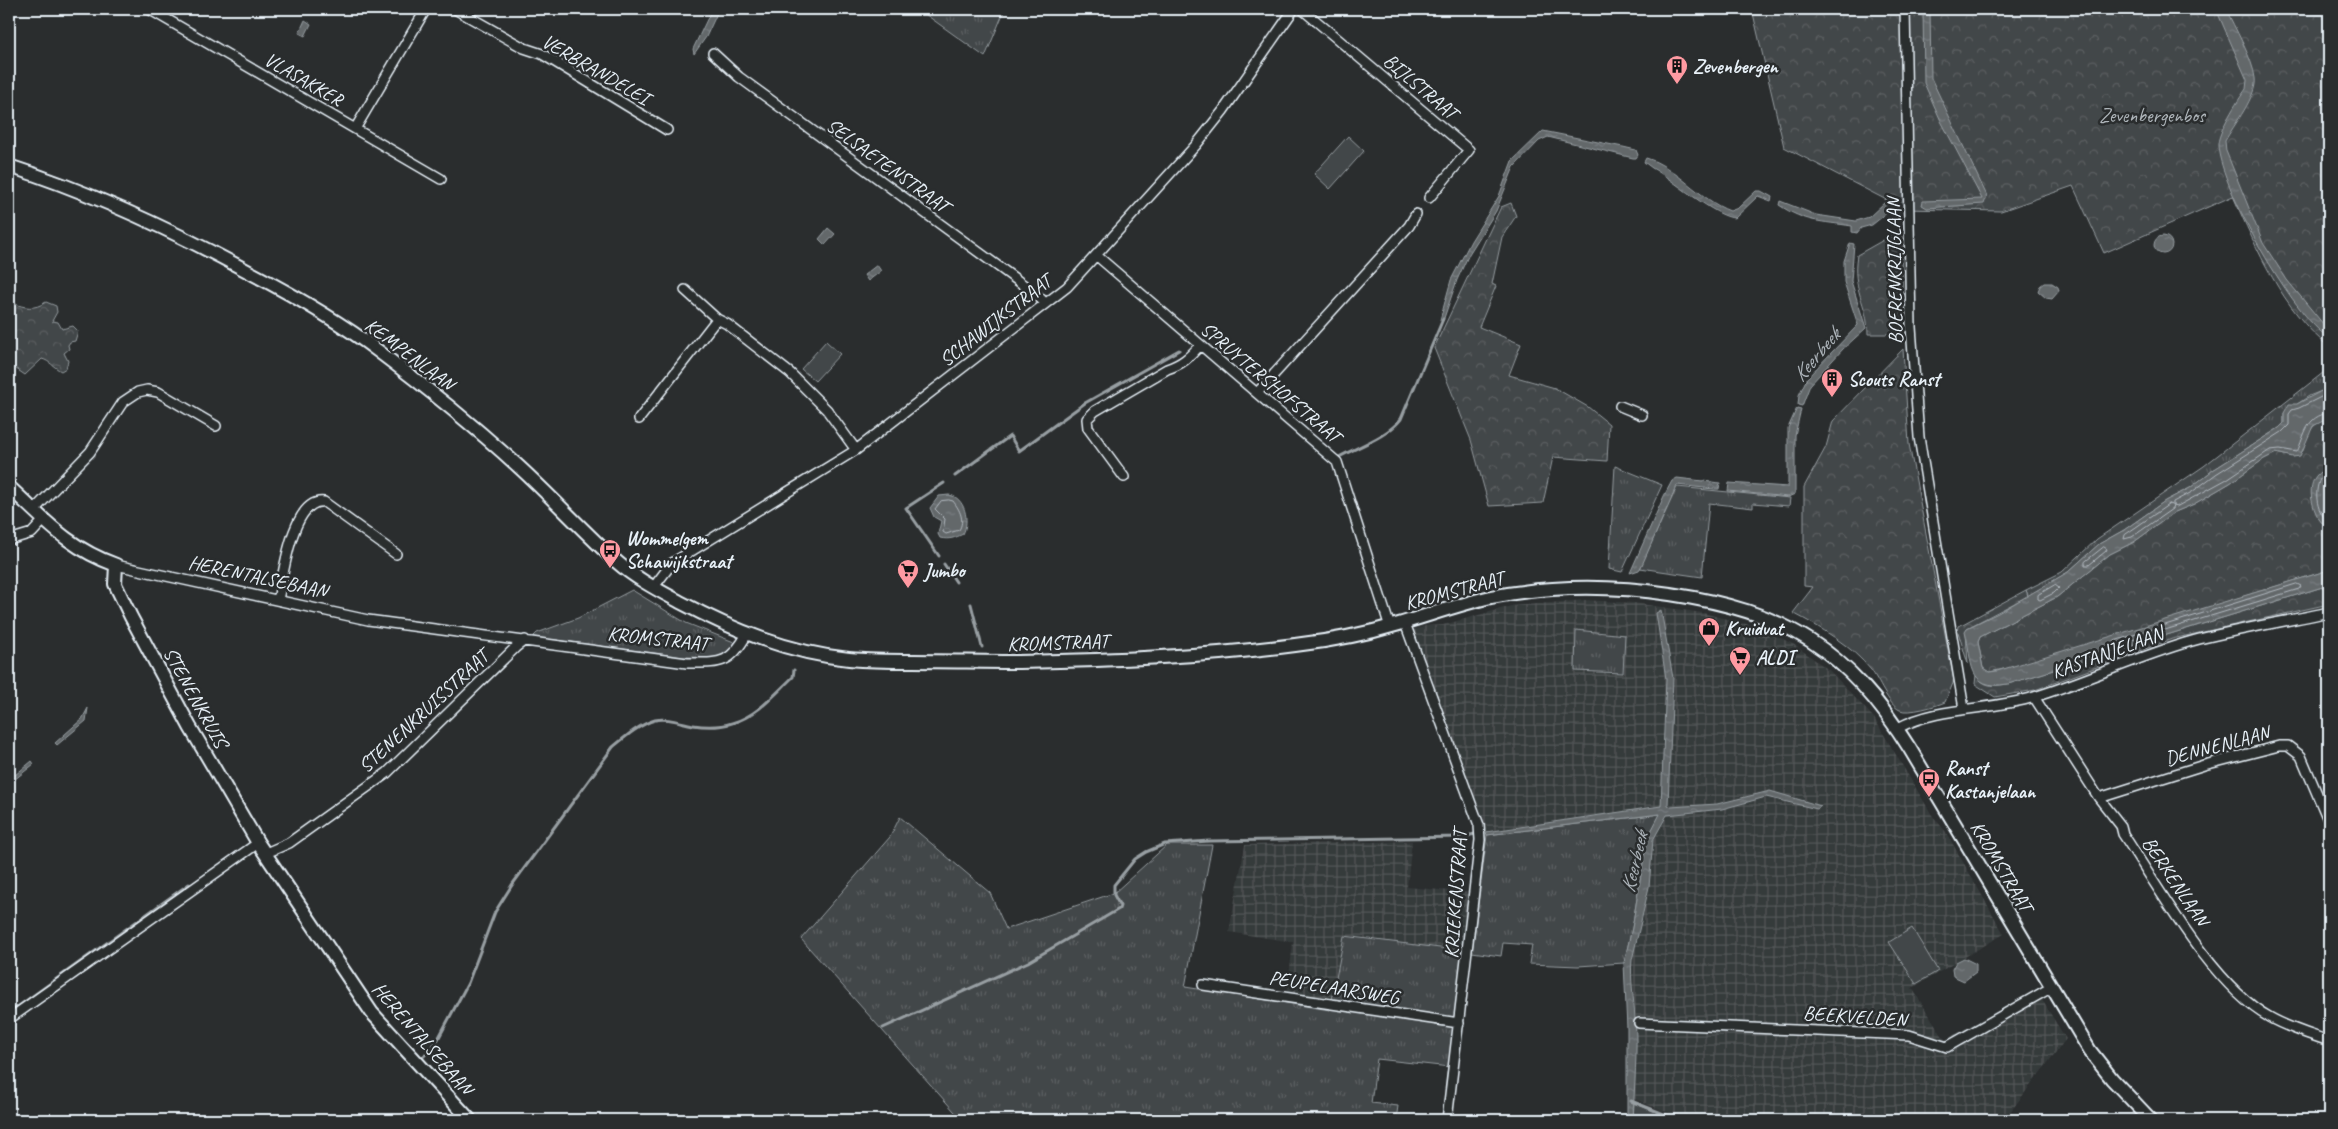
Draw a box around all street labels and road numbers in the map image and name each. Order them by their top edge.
street label: VERBRANDELEI [537,29,658,112]
street label: VLASAKKER [260,47,349,113]
street label: BIJLSTRAAT [1378,48,1466,127]
street label: SELSAETENSTRAAT [822,113,958,221]
street label: BOERENKRIJGLAAN [1881,195,1908,344]
street label: SCHAWIJKSTRAAT [934,266,1059,372]
street label: KEMPENLAAN [360,313,462,398]
street label: SPRUYTERSHOFSTRAAT [1195,316,1349,451]
street label: HERENTALSEBAAN [186,550,332,604]
street label: KROMSTRAAT [1402,564,1510,616]
street label: KASTANJELAAN [2048,620,2169,684]
street label: KROMSTRAAT [606,621,713,657]
street label: KROMSTRAAT [1007,628,1113,657]
street label: STENENKRUISSTRAAT [353,641,497,778]
street label: STENENKRUIS [158,643,235,756]
street label: DENNENLAAN [2162,719,2274,771]
street label: KROMSTRAAT [1965,816,2040,919]
street label: KRIEKENSTRAAT [1439,824,1473,959]
street label: BERKENLAAN [2137,832,2216,933]
street label: PEUPELAARSWEG [1267,965,1403,1010]
street label: HERENTALSEBAAN [367,977,480,1102]
street label: BEEKVELDEN [1802,1000,1910,1033]

